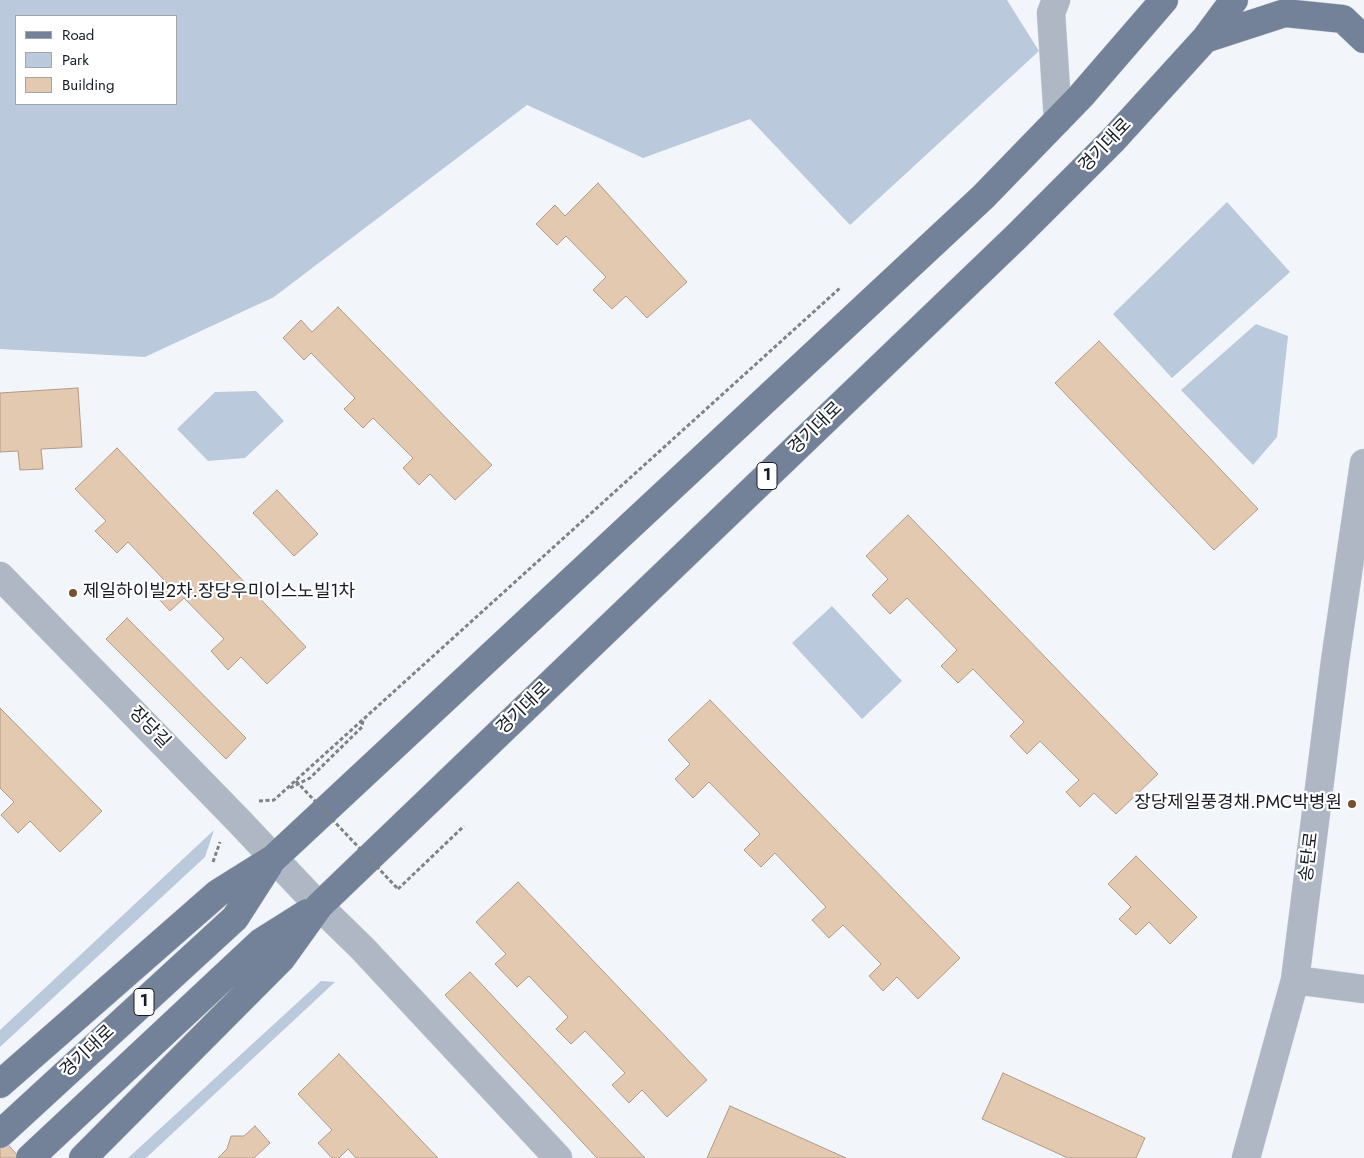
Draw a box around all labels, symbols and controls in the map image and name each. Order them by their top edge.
legend [15,15,178,105]
text: Road [62,24,94,46]
text: Park [62,49,89,71]
text: Building [62,74,114,96]
street label: 경기대로 [1075,115,1137,177]
street label: 경기대로 [785,398,847,460]
road number: 1 [757,462,777,490]
place label: 제일하이빌2차.장당우미이스노빌1차 [83,582,355,604]
marker: 제일하이빌2차.장당우미이스노빌1차 [67,587,79,599]
street label: 경기대로 [493,678,555,740]
street label: 장당길 [124,703,174,753]
place label: 장당제일풍경채.PMC박병원 [1134,793,1342,815]
marker: 장당제일풍경채.PMC박병원 [1346,798,1358,810]
street label: 송탄로 [1296,831,1324,883]
road number: 1 [134,989,154,1016]
street label: 경기대로 [56,1022,120,1082]

